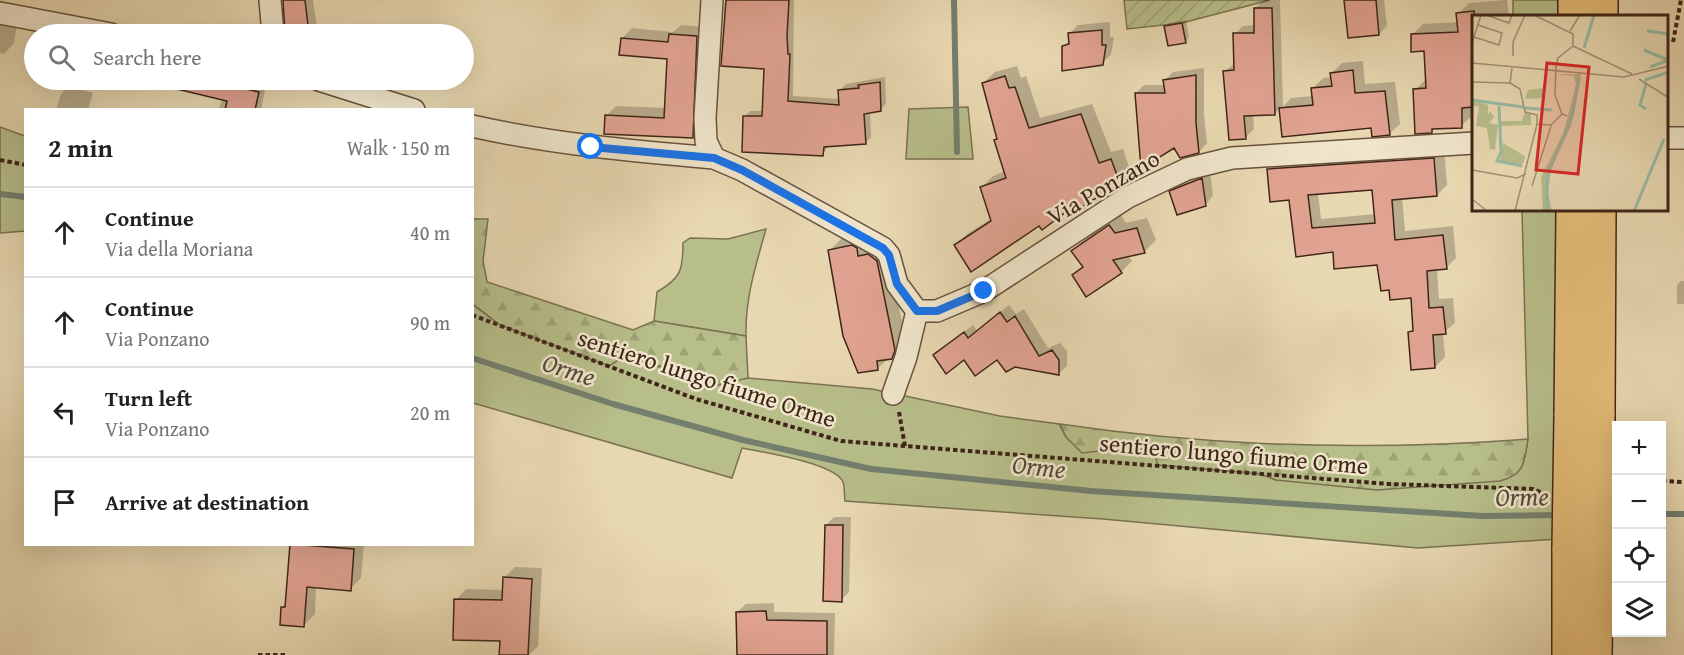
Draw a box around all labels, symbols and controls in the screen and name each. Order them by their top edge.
inset map [1472,15,1669,212]
search box [24,24,474,90]
icon: search [45,41,78,74]
text: Search here [93,41,202,73]
text: 2 min [48,128,113,167]
text: Walk · 150 m [347,133,450,162]
route start [577,133,603,159]
street label: Via Ponzano [1040,141,1166,233]
text: Continue [105,202,194,234]
icon: ahead [48,216,81,249]
text: 40 m [410,218,450,247]
text: Via della Moriana [105,234,253,263]
route end [970,277,996,303]
text: Continue [105,292,194,324]
icon: ahead [48,306,81,339]
text: 90 m [410,308,450,337]
street label: sentiero lungo fiume Orme [573,320,841,436]
text: Via Ponzano [105,324,209,353]
water label: Orme [537,342,601,396]
text: Turn left [105,382,192,414]
icon: left [48,396,81,429]
text: 20 m [410,398,450,427]
text: Via Ponzano [105,414,209,443]
map controls [1612,421,1666,637]
button: + [1612,421,1666,475]
street label: sentiero lungo fiume Orme [1098,425,1370,483]
water label: Orme [1010,444,1068,488]
button: − [1612,475,1666,529]
water label: Orme [1495,476,1549,516]
icon: arrive [48,486,81,519]
text: Arrive at destination [105,486,309,518]
button: locate [1612,529,1666,583]
button: layers [1612,583,1666,637]

